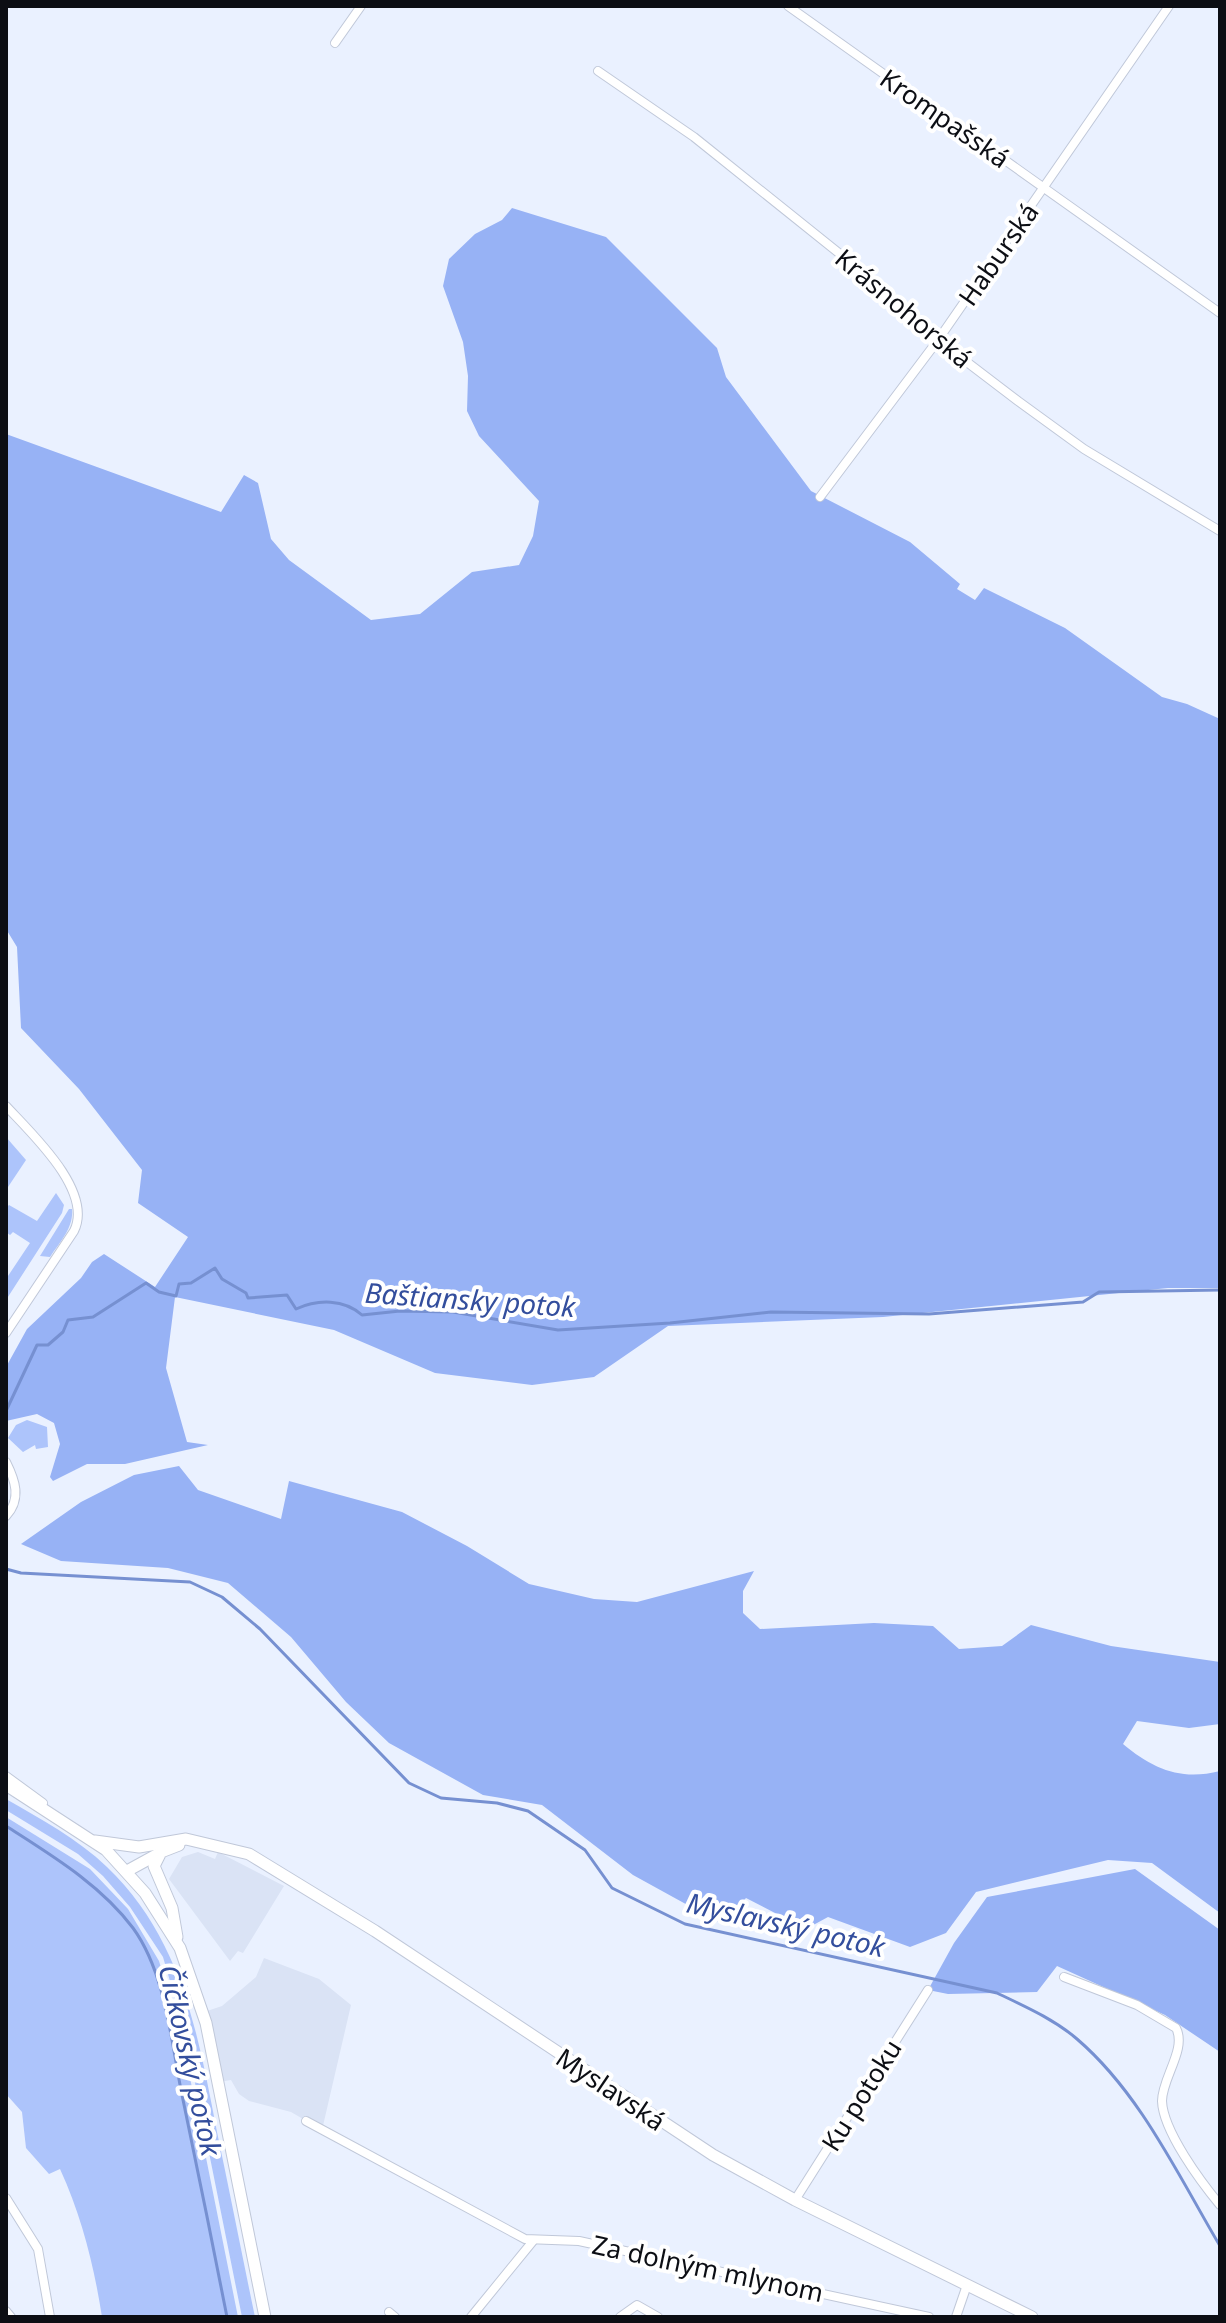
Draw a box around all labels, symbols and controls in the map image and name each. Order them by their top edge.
street label: Krompašská [873,60,1017,176]
street label: Haburská [950,196,1046,312]
street label: Krásnohorská [828,240,980,376]
water label: Baštiansky potok [364,1273,578,1325]
water label: Myslavský potok [683,1883,890,1966]
water label: Čičkovský potok [151,1961,232,2160]
street label: Ku potoku [812,2032,910,2158]
street label: Myslavská [549,2039,673,2139]
street label: Za dolným mlynom [589,2226,827,2310]

